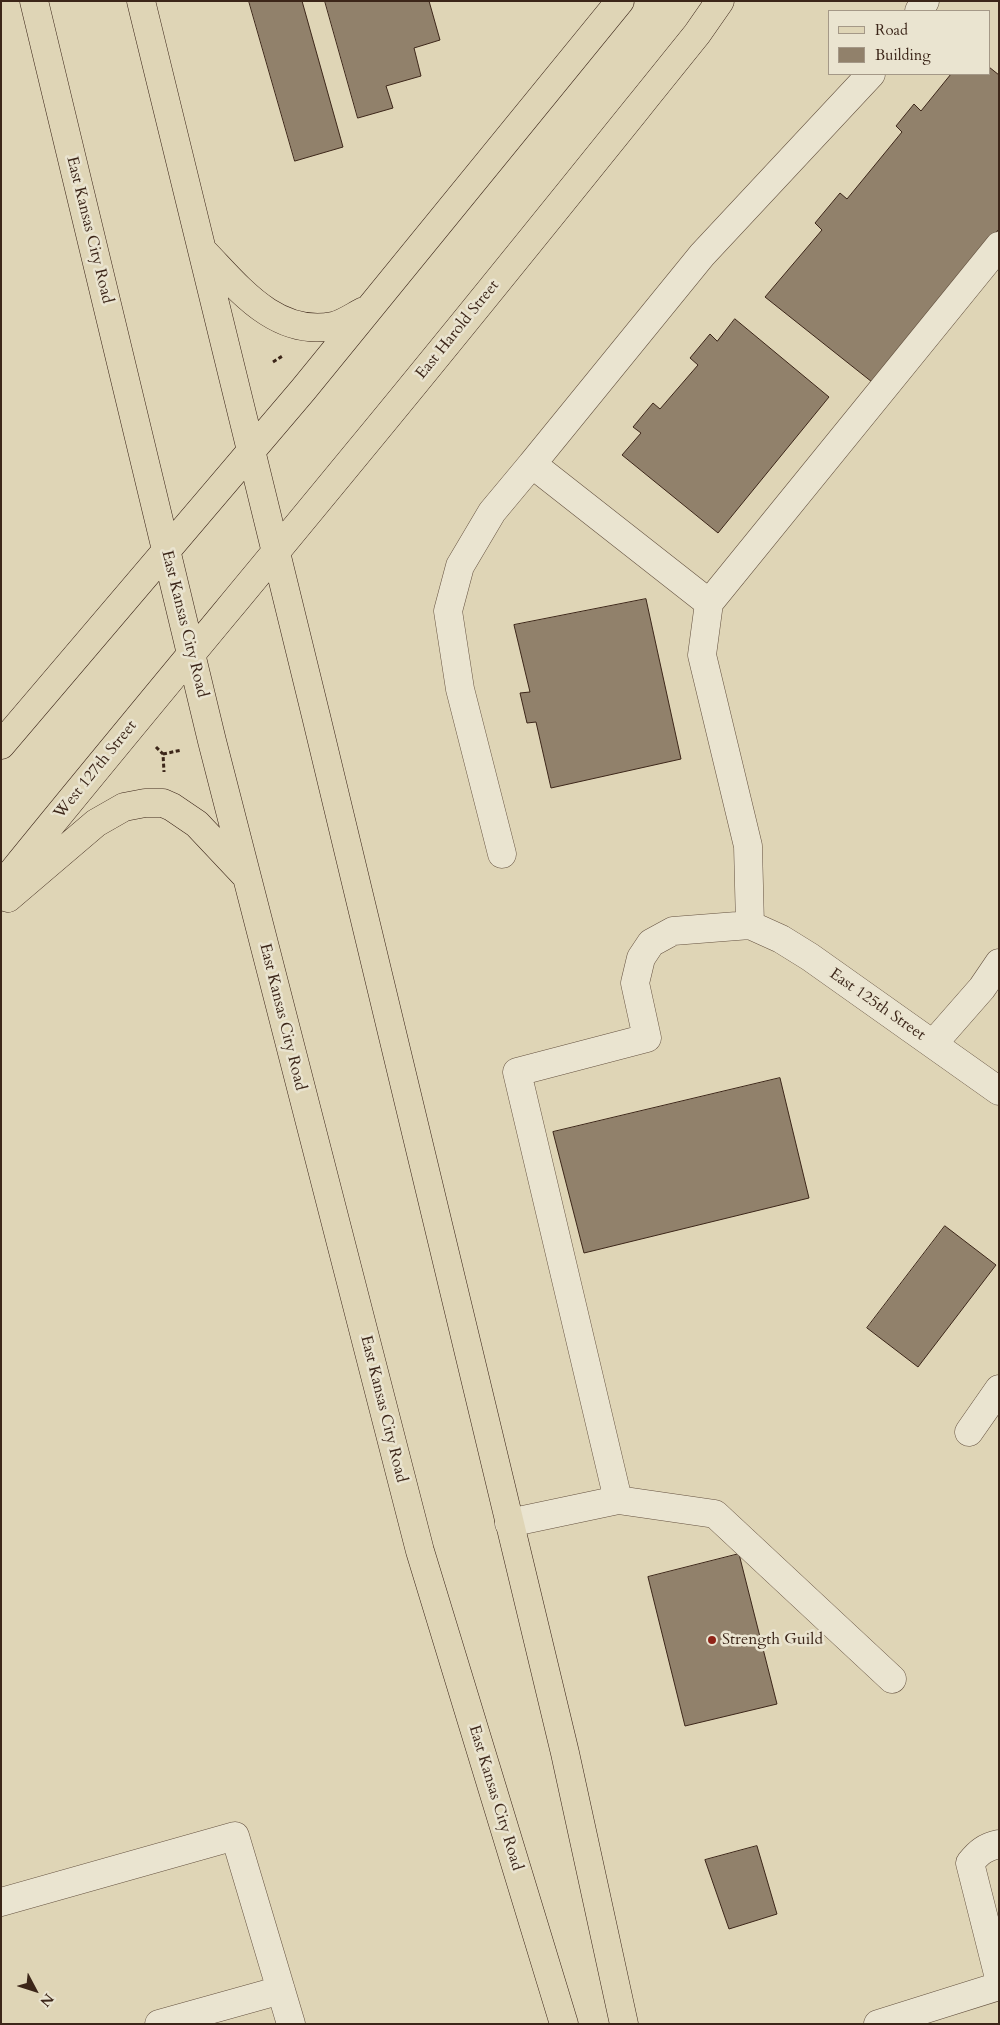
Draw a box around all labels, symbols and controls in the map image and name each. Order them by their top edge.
legend [828,10,990,75]
text: Road [875,20,908,40]
text: Building [875,45,931,65]
street label: East Kansas City Road [61,154,117,306]
street label: East Harold Street [412,277,504,383]
street label: East Kansas City Road [156,548,212,700]
street label: West 127th Street [51,717,141,823]
street label: East Kansas City Road [254,941,310,1093]
street label: East 125th Street [825,965,929,1045]
street label: East Kansas City Road [355,1333,411,1485]
place label: Strength Guild [722,1630,823,1650]
marker: Strength Guild [706,1634,718,1646]
street label: East Kansas City Road [464,1723,526,1873]
north arrow [10,1965,60,2015]
text: N [36,1989,58,2011]

